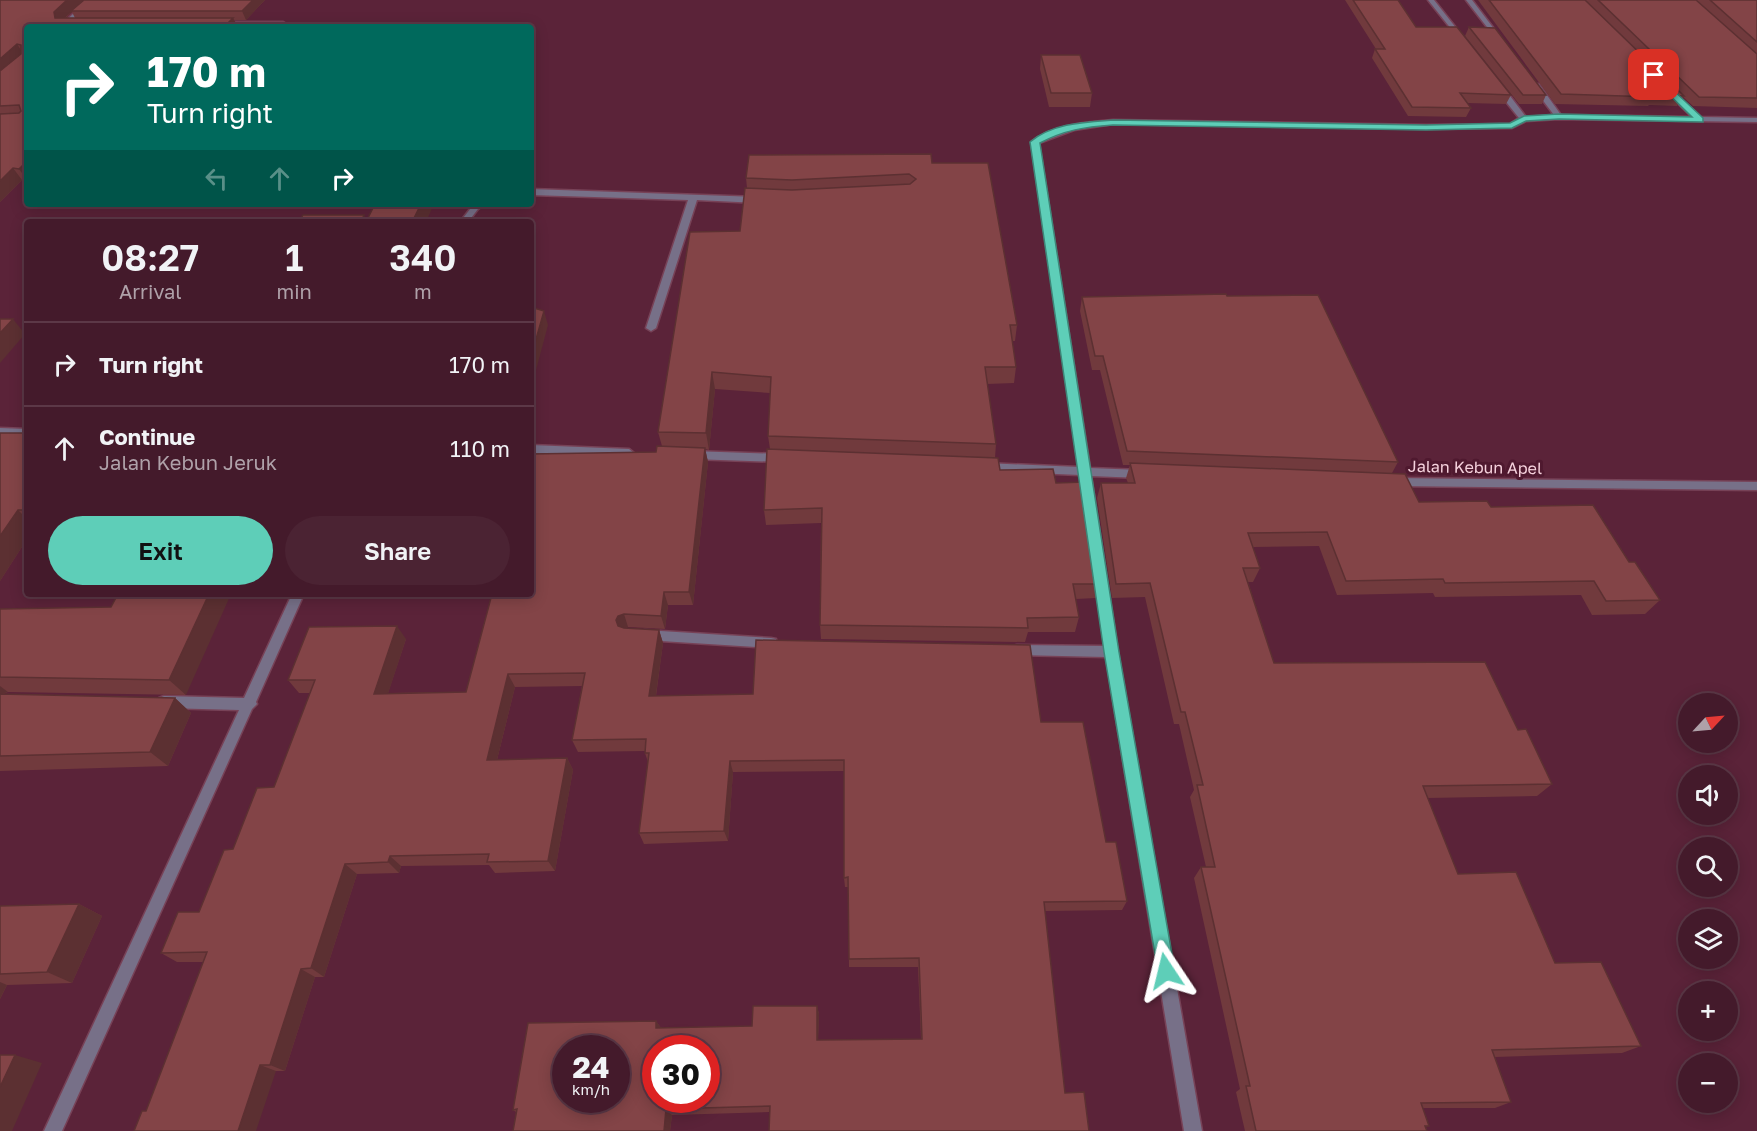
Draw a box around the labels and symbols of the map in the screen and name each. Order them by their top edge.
pin [1628,49,1679,100]
street label: Jalan Kebun Apel [1408,456,1542,478]
north arrow [1678,693,1738,753]
position arrow [1134,939,1198,1003]
speed limit sign: 30 [642,1035,720,1113]

